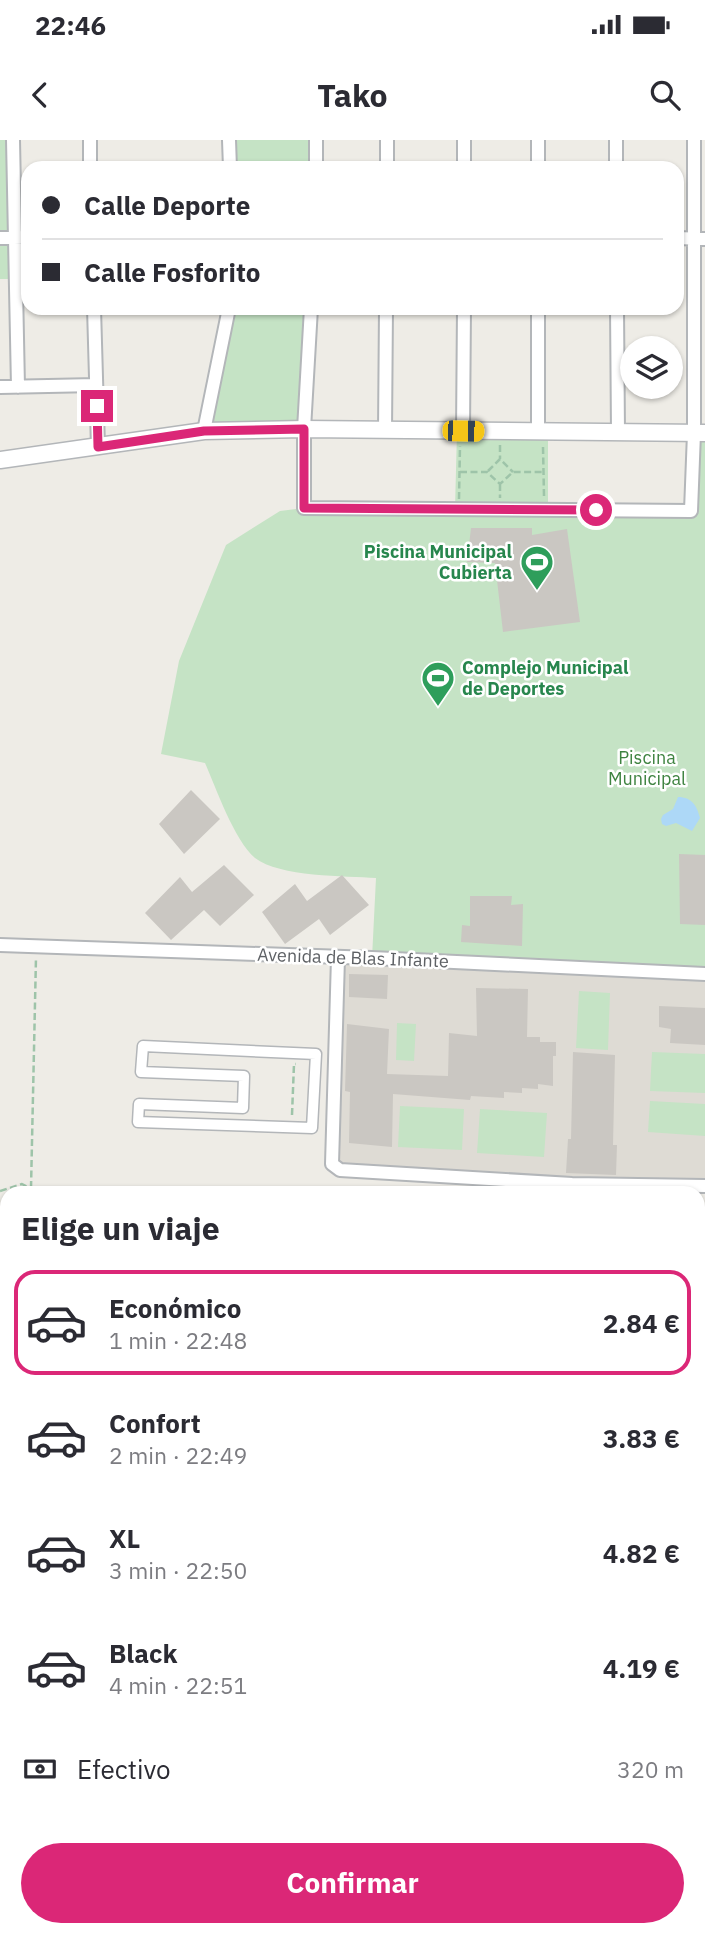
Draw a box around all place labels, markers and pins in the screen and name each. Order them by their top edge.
place label: Piscina Municipal Cubierta [364,540,513,584]
sports icon: Piscina Municipal Cubierta [518,543,556,592]
place label: Complejo Municipal de Deportes [462,656,629,700]
sports icon: Complejo Municipal de Deportes [419,659,457,708]

